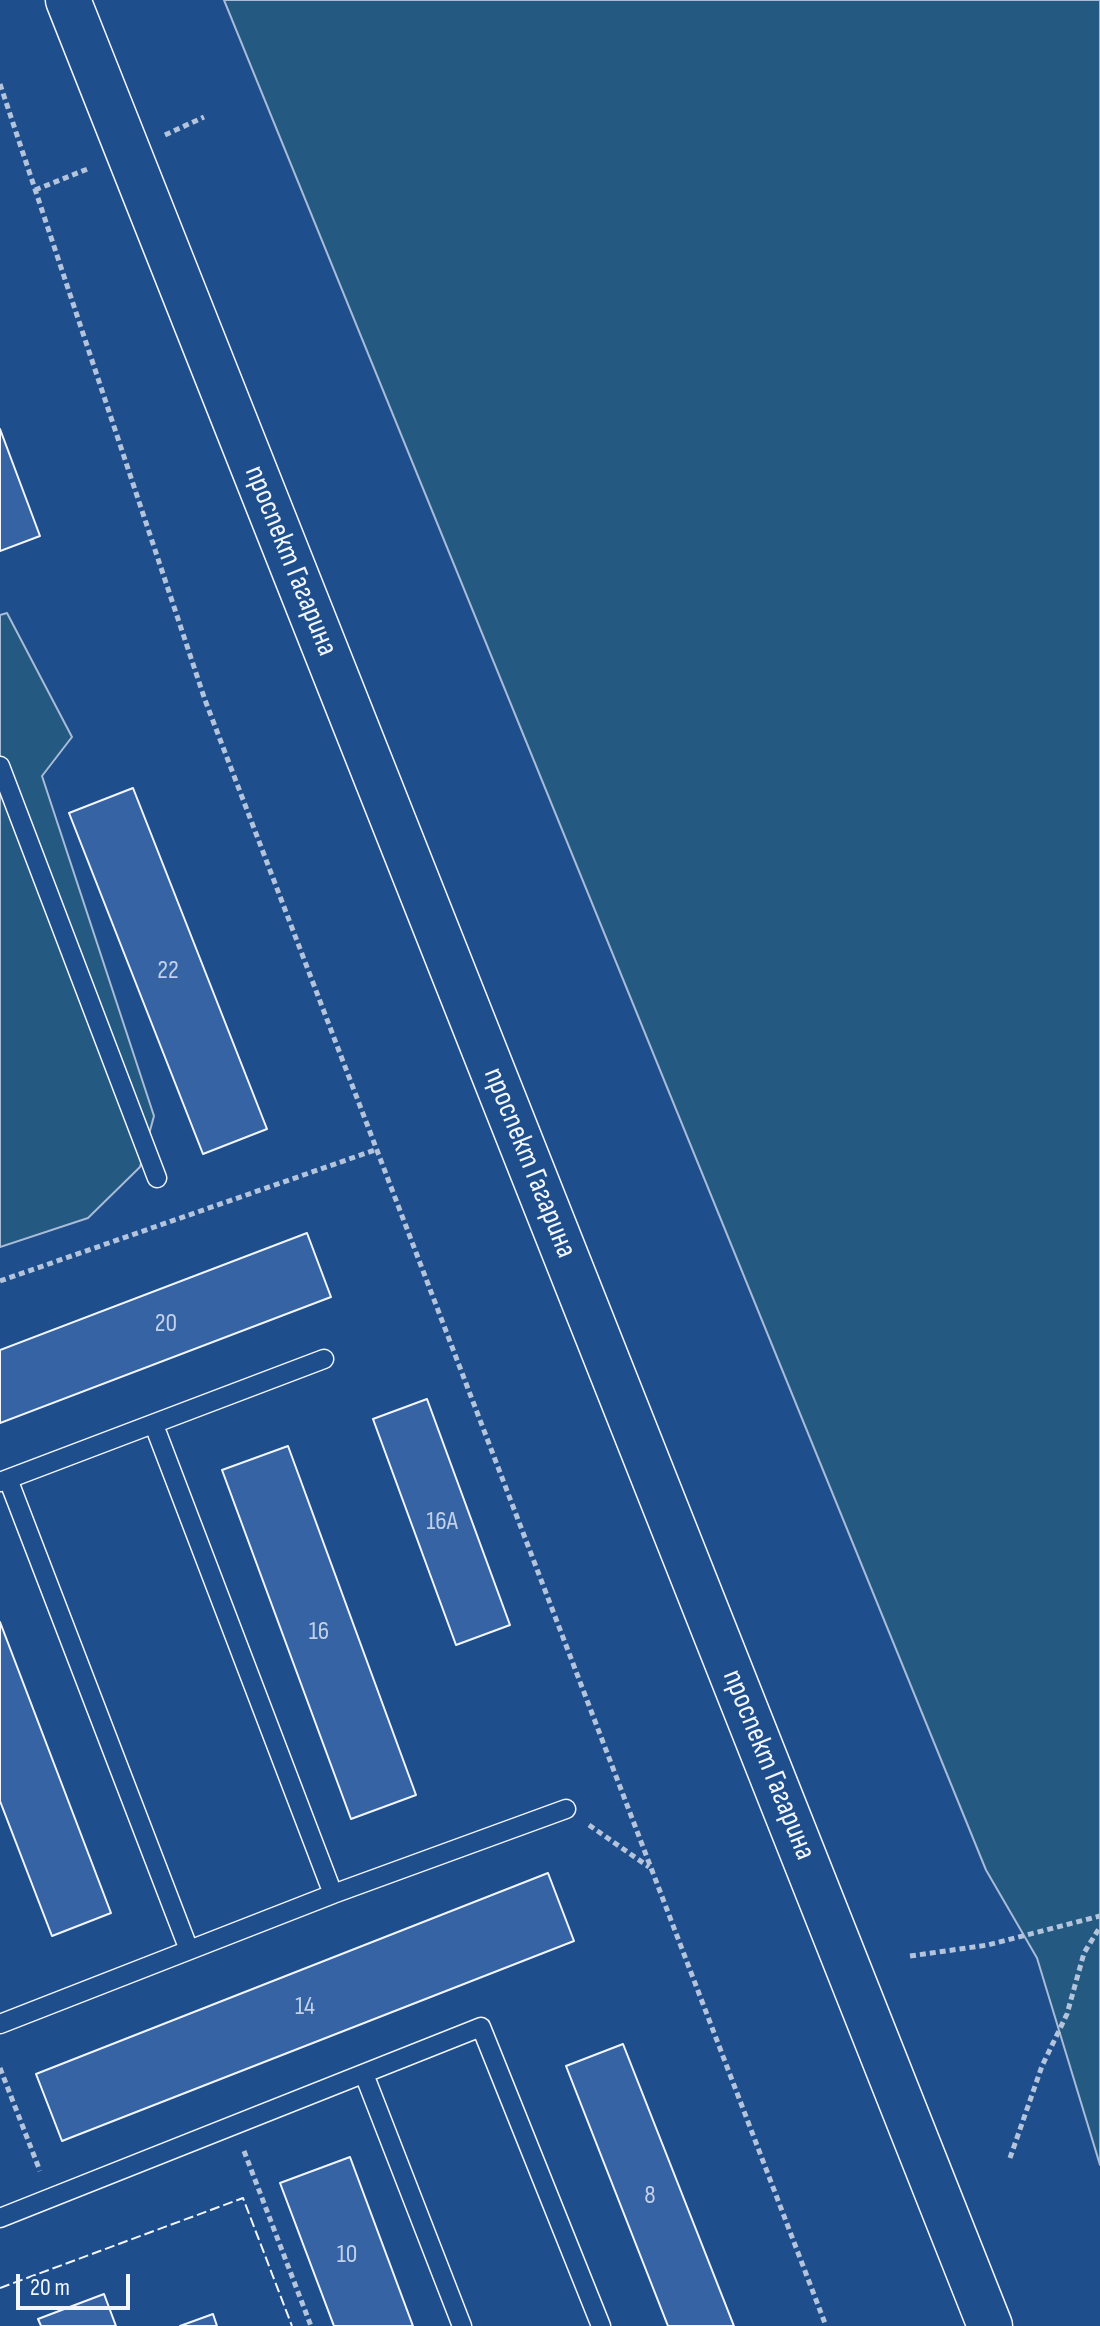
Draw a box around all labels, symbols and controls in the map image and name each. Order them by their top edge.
street label: проспект Гагарина [235,461,345,661]
house number: 22 [157,955,179,987]
street label: проспект Гагарина [474,1063,584,1263]
house number: 20 [155,1308,177,1340]
house number: 16А [426,1506,458,1538]
house number: 16 [309,1616,329,1648]
street label: проспект Гагарина [713,1665,823,1865]
house number: 14 [295,1991,315,2023]
house number: 8 [644,2180,656,2212]
house number: 10 [337,2239,357,2271]
scale bar [20,2258,134,2308]
text: 20 m [30,2273,70,2302]

